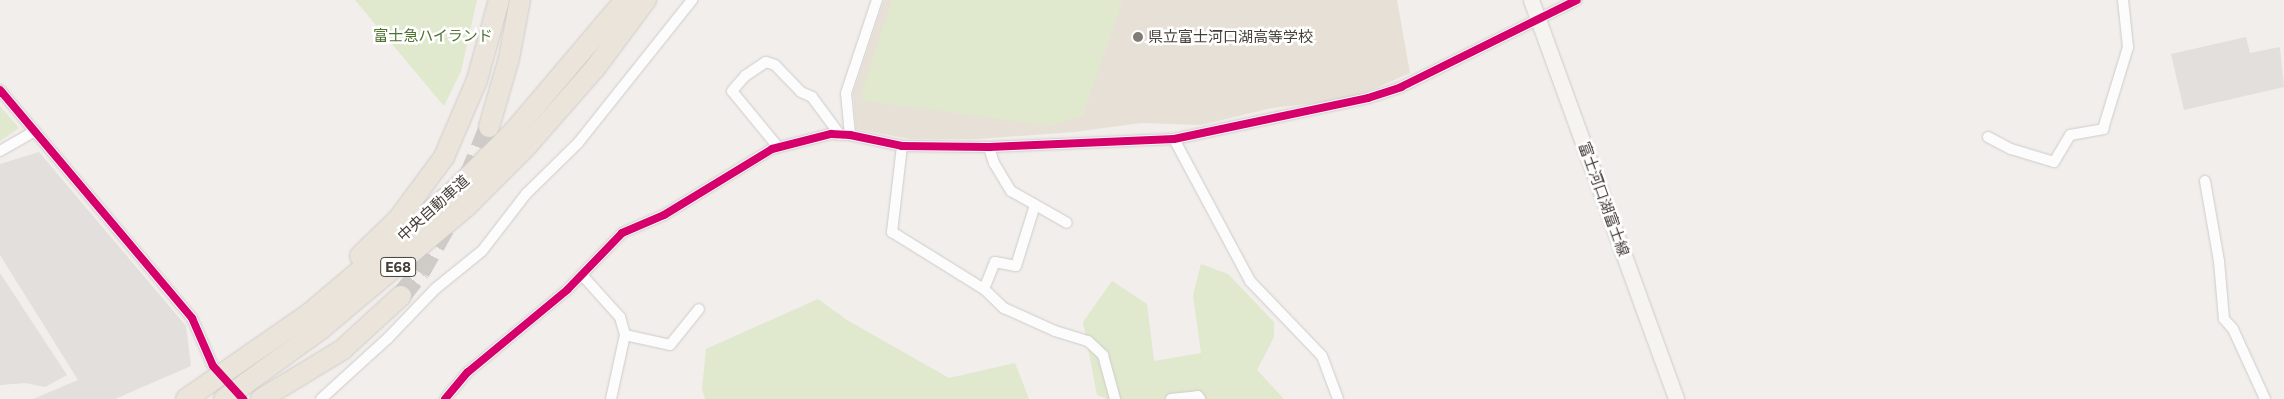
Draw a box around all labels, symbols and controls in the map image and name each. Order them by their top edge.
park label: 富士急ハイランド [373,27,493,45]
place label: 県立富士河口湖高等学校 [1148,28,1313,46]
marker: 県立富士河口湖高等学校 [1132,31,1144,43]
street label: 富士河口湖富士線 [1575,140,1633,258]
street label: 中央自動車道 [394,171,472,245]
road number: E68 [379,256,417,278]

